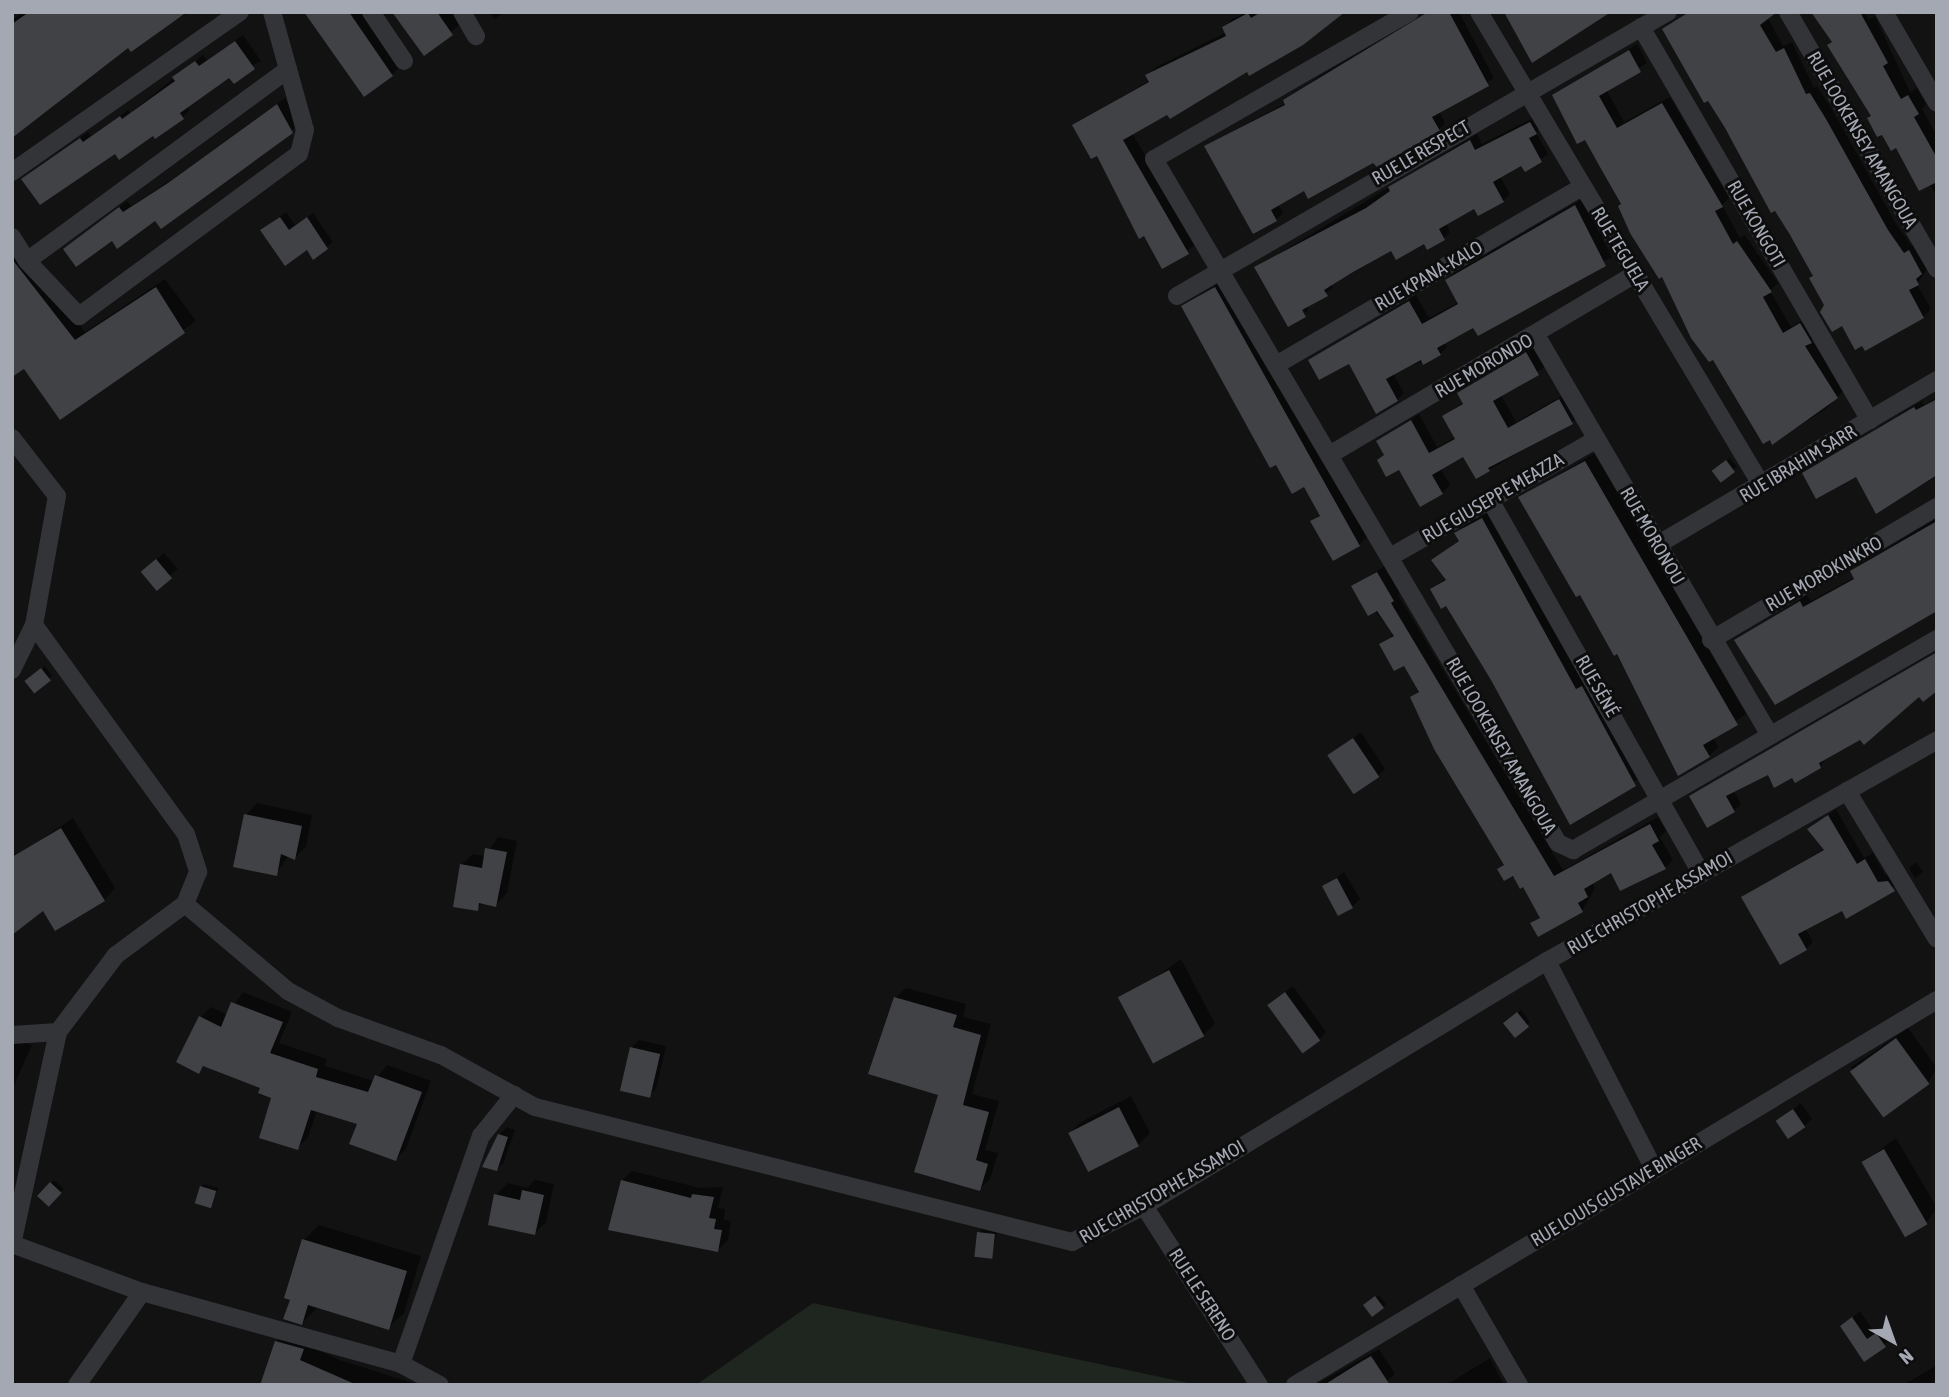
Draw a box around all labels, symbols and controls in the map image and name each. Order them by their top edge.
street label: RUE LOOKENSEY AMANGOUA [1802,47,1922,233]
street label: RUE LE RESPECT [1368,116,1474,190]
street label: RUE KONGOTI [1722,177,1790,271]
street label: RUE TEGUELA [1586,203,1654,295]
street label: RUE KPANA-KALO [1371,236,1487,316]
street label: RUE MORONDO [1431,329,1537,403]
street label: RUE IBRAHIM SARR [1736,420,1860,508]
street label: RUE GIUSEPPE MEAZZA [1418,448,1568,548]
street label: RUE MORONOU [1615,483,1689,589]
street label: RUE MOROKINKRO [1762,531,1886,617]
street label: RUE SÉNÉ [1570,651,1624,721]
street label: RUE LOOKENSEY AMANGOUA [1441,653,1561,839]
street label: RUE CHRISTOPHE ASSAMOI [1563,846,1737,960]
street label: RUE LOUIS GUSTAVE BINGER [1527,1132,1705,1252]
street label: RUE CHRISTOPHE ASSAMOI [1075,1135,1249,1249]
street label: RUE LE SERENO [1164,1245,1240,1345]
north arrow [1858,1306,1928,1376]
text: N [1895,1345,1918,1369]

